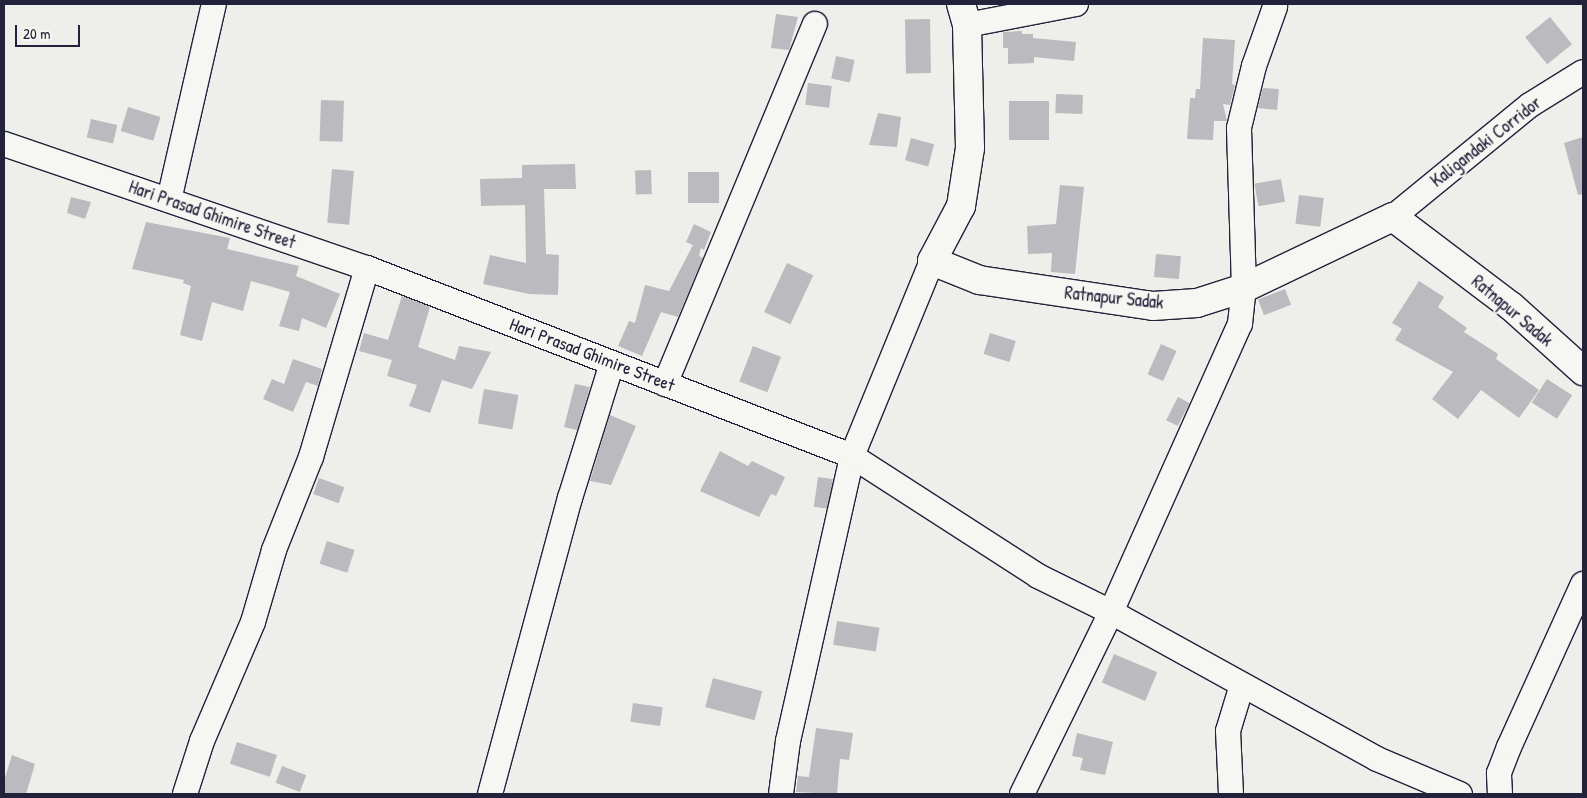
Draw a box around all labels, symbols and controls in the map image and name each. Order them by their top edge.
scale bar [18,15,82,47]
text: 20 m [23,23,50,44]
street label: Kaligandaki Corridor [1426,92,1546,192]
street label: Hari Prasad Ghimire Street [126,176,298,254]
street label: Ratnapur Sadak [1467,271,1557,351]
street label: Ratnapur Sadak [1063,282,1165,314]
street label: Hari Prasad Ghimire Street [506,314,678,396]

